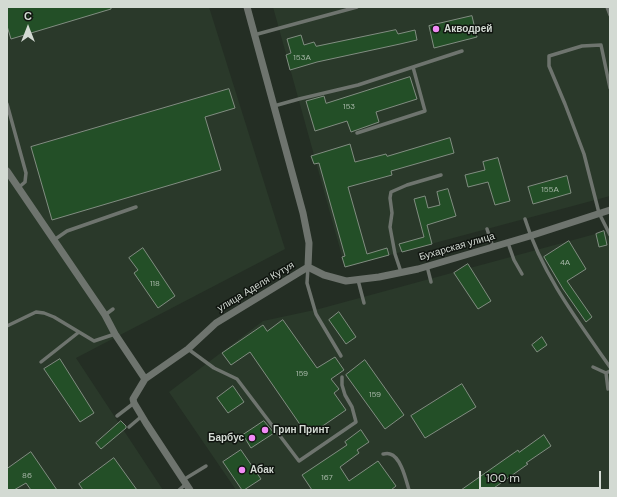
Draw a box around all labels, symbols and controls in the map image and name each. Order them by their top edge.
north arrow [8,8,48,48]
text: С [24,9,32,23]
place label: Акводрей [444,23,492,35]
marker: Акводрей [431,24,441,34]
house number: 153А [293,53,311,63]
house number: 153 [343,102,355,112]
house number: 155А [541,185,559,195]
street label: Бухарская улица [418,230,496,264]
house number: 4А [560,258,570,268]
street label: улица Аделя Кутуя [215,259,297,315]
house number: 118 [150,279,160,289]
house number: 159 [296,369,308,379]
house number: 159 [369,390,381,400]
place label: Грин Принт [273,424,329,436]
marker: Грин Принт [260,425,270,435]
place label: Барбус [208,432,244,444]
marker: Барбус [247,433,257,443]
scale bar [481,463,603,489]
place label: Абак [250,464,274,476]
marker: Абак [237,465,247,475]
text: 100 m [486,470,520,486]
house number: 86 [22,471,32,481]
house number: 167 [321,473,333,483]

